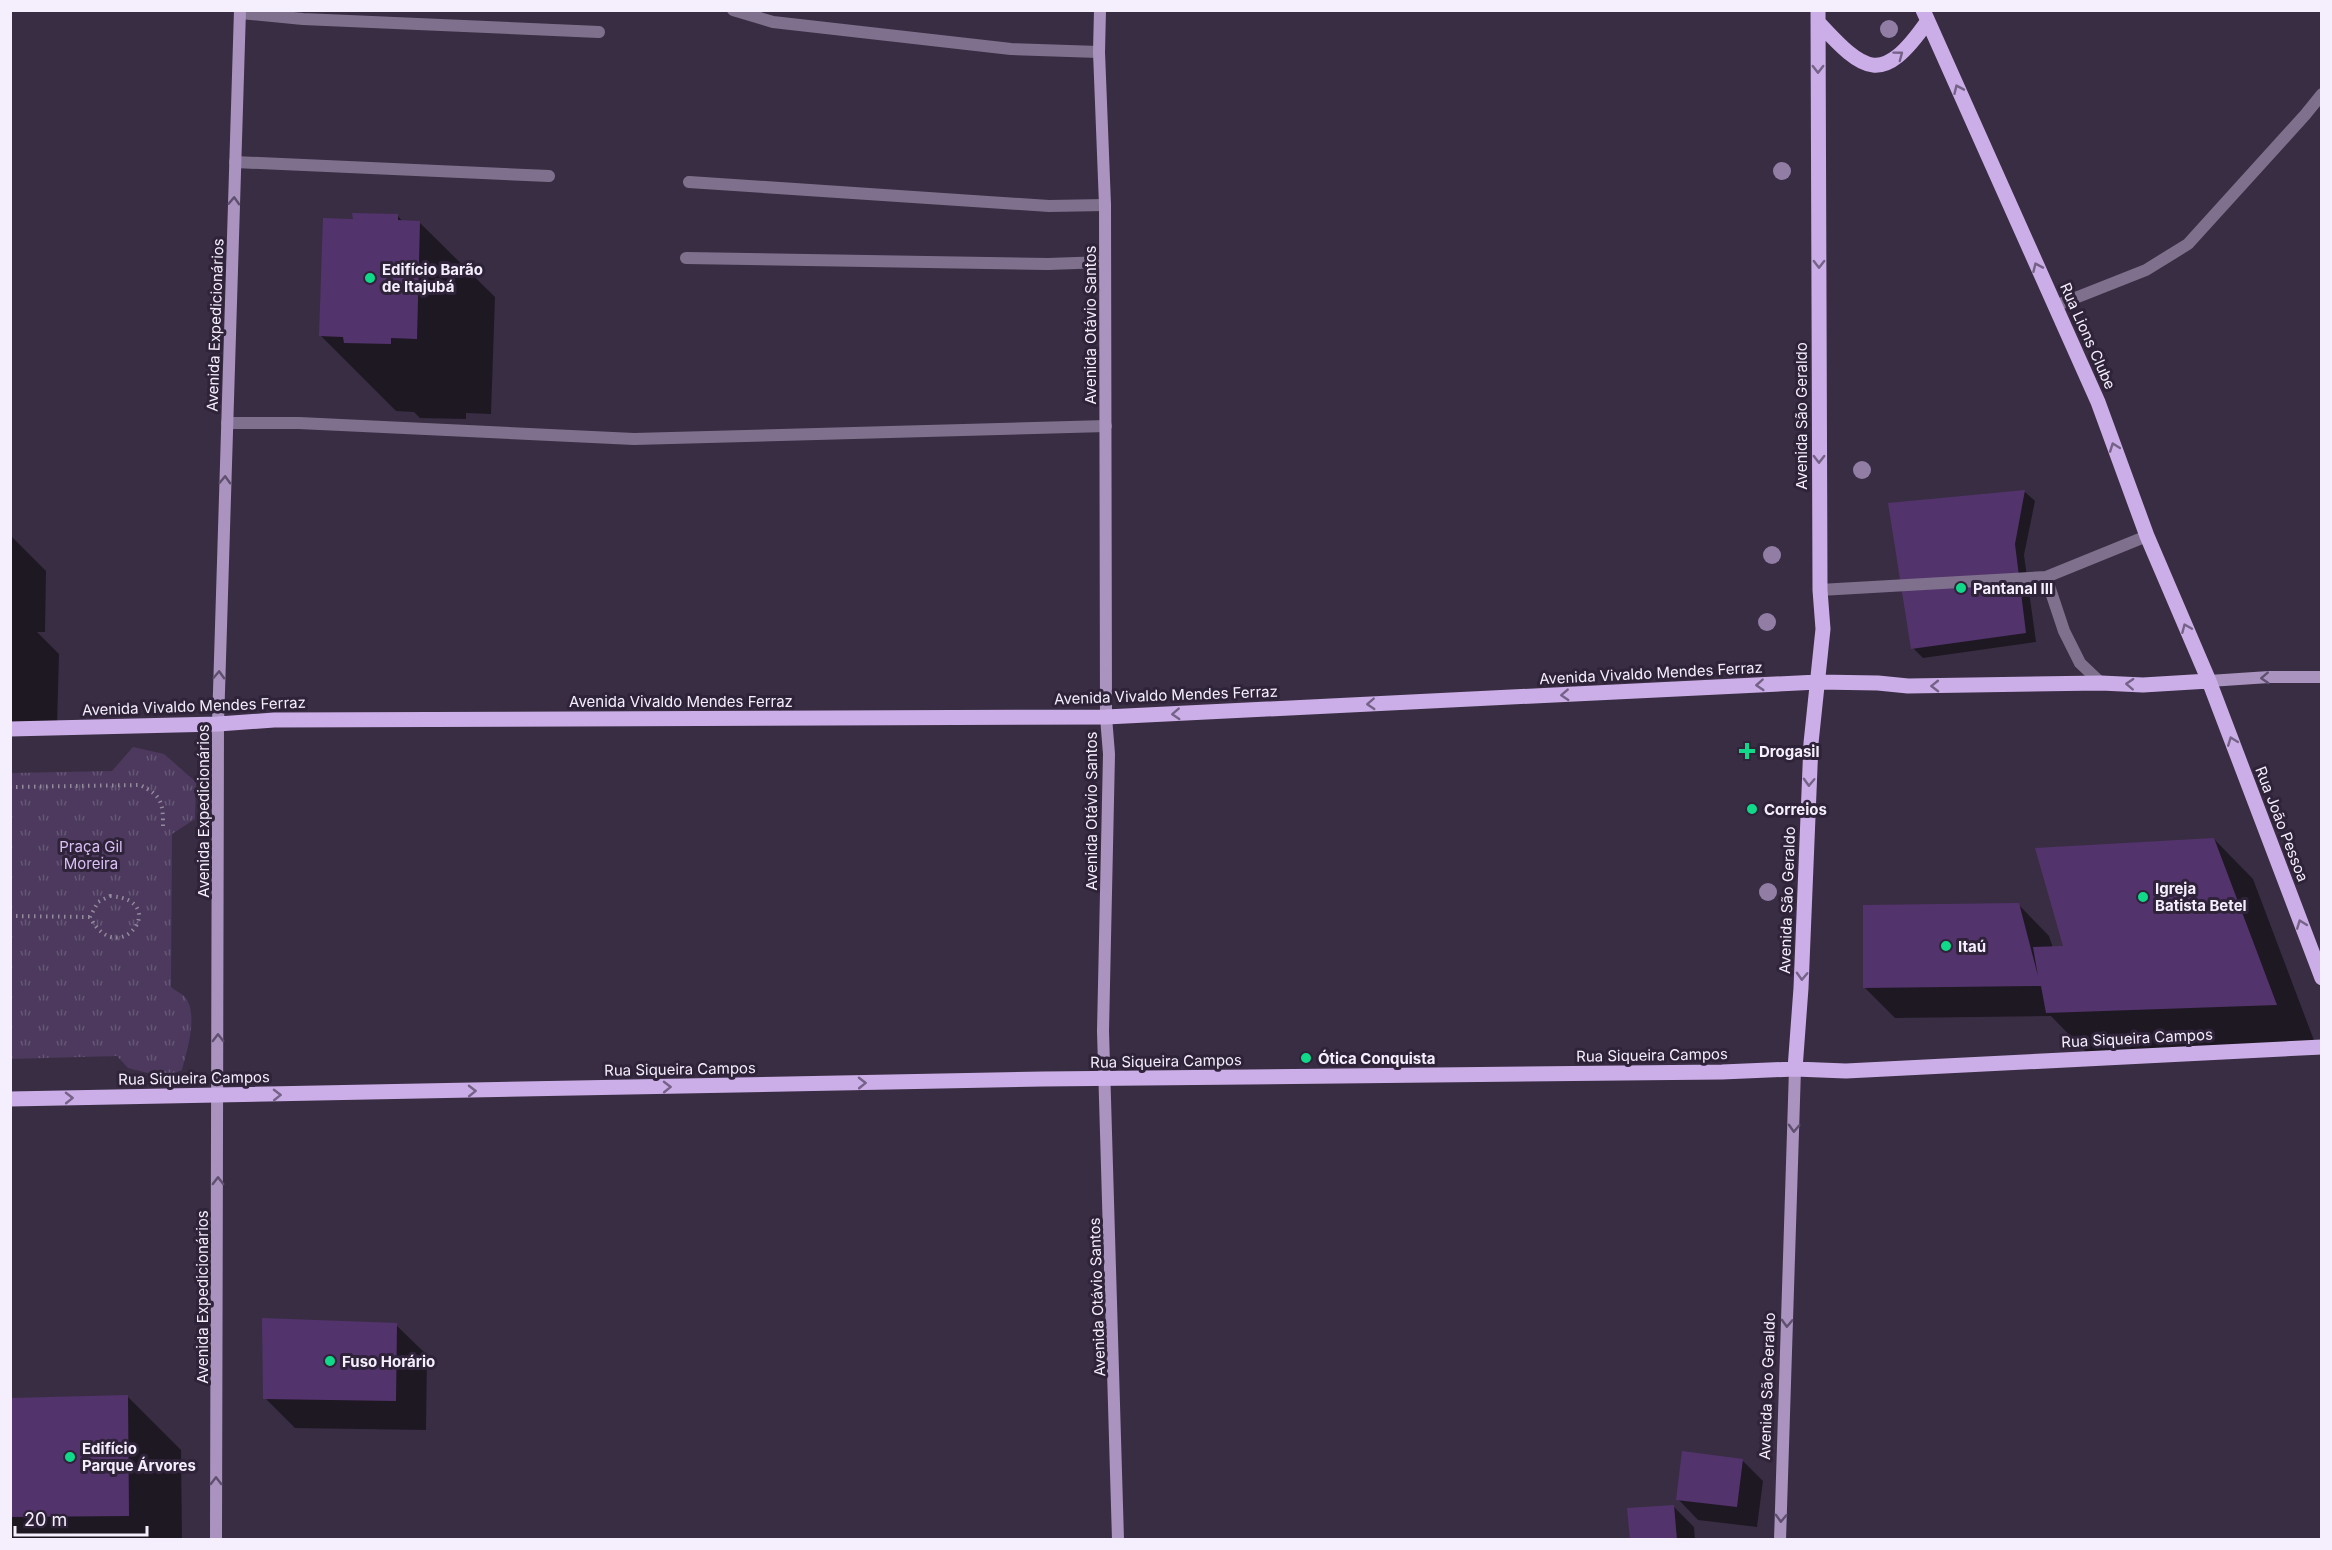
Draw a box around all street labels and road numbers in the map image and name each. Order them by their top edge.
street label: Avenida Expedicionários [202,238,228,412]
street label: Avenida Otávio Santos [1081,245,1100,405]
street label: Rua Lions Clube [2056,280,2120,392]
street label: Avenida São Geraldo [1792,342,1811,490]
street label: Avenida Vivaldo Mendes Ferraz [1539,658,1763,688]
street label: Avenida Vivaldo Mendes Ferraz [1054,682,1278,708]
street label: Avenida Vivaldo Mendes Ferraz [569,692,793,711]
street label: Avenida Vivaldo Mendes Ferraz [82,693,306,719]
street label: Avenida Expedicionários [194,724,213,898]
street label: Avenida Otávio Santos [1082,731,1101,891]
street label: Rua João Pessoa [2251,764,2313,884]
street label: Avenida São Geraldo [1775,826,1799,974]
street label: Rua Siqueira Campos [2061,1025,2213,1051]
street label: Rua Siqueira Campos [1576,1044,1728,1066]
street label: Rua Siqueira Campos [1090,1050,1242,1072]
street label: Rua Siqueira Campos [604,1058,756,1080]
street label: Rua Siqueira Campos [118,1067,270,1089]
street label: Avenida Expedicionários [193,1210,212,1384]
street label: Avenida Otávio Santos [1085,1217,1109,1377]
street label: Avenida São Geraldo [1755,1312,1779,1460]

